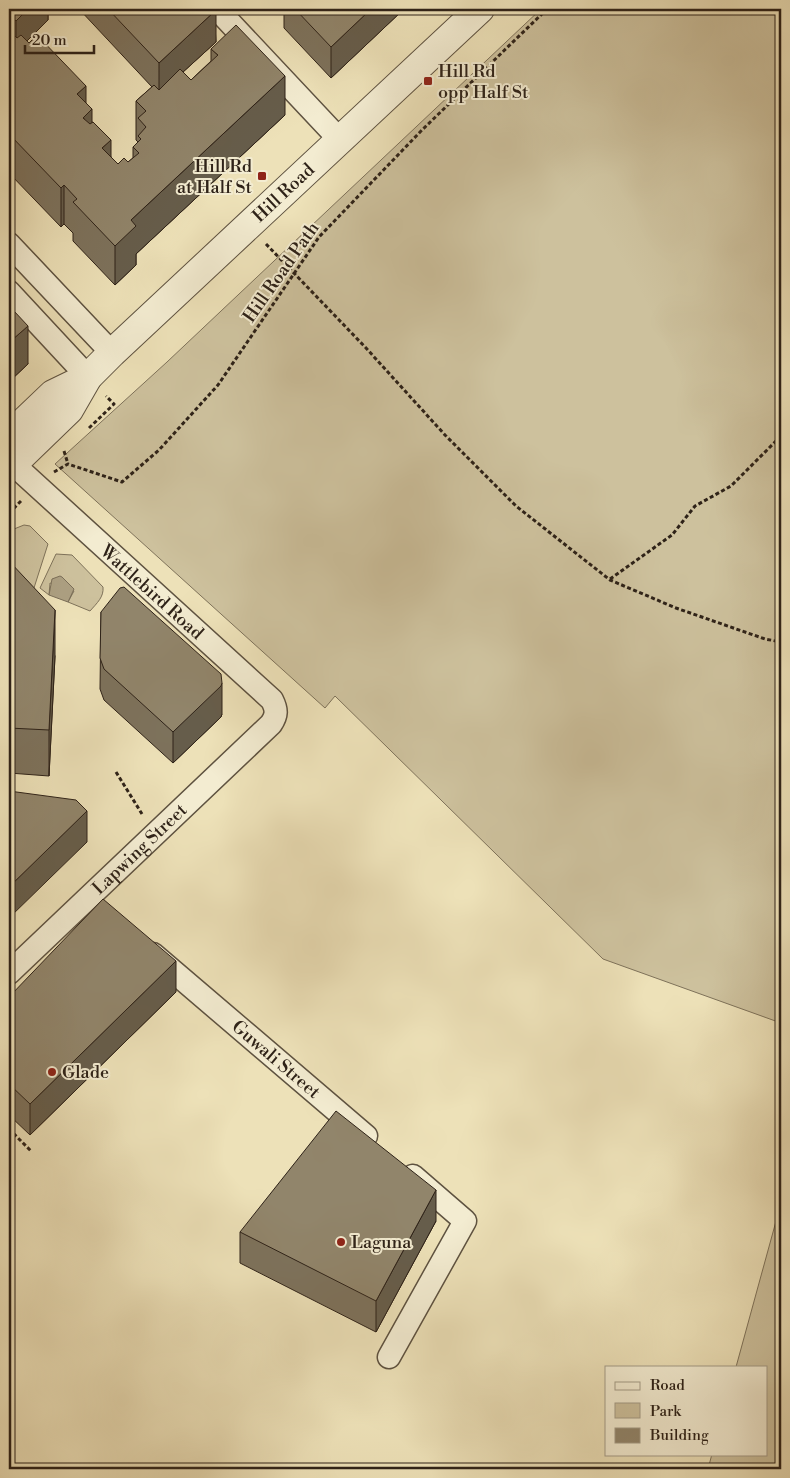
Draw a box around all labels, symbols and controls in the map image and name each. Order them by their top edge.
scale bar [25,22,94,54]
text: 20 m [32,31,67,50]
place label: Hill Rd opp Half St [438,60,529,104]
marker: Hill Rd opp Half St [422,75,434,87]
place label: Hill Rd at Half St [177,155,253,199]
street label: Hill Road [248,158,320,228]
marker: Hill Rd at Half St [256,170,268,182]
street label: Hill Road Path [238,217,325,327]
street label: Wattlebird Road [94,539,209,645]
street label: Lapwing Street [88,798,193,900]
street label: Guwali Street [227,1015,325,1104]
place label: Glade [62,1061,109,1084]
marker: Glade [46,1066,58,1078]
place label: Laguna [351,1231,412,1254]
marker: Laguna [335,1236,347,1248]
legend [605,1366,768,1456]
text: Road [650,1376,685,1395]
text: Park [650,1402,682,1421]
text: Building [649,1426,709,1445]

